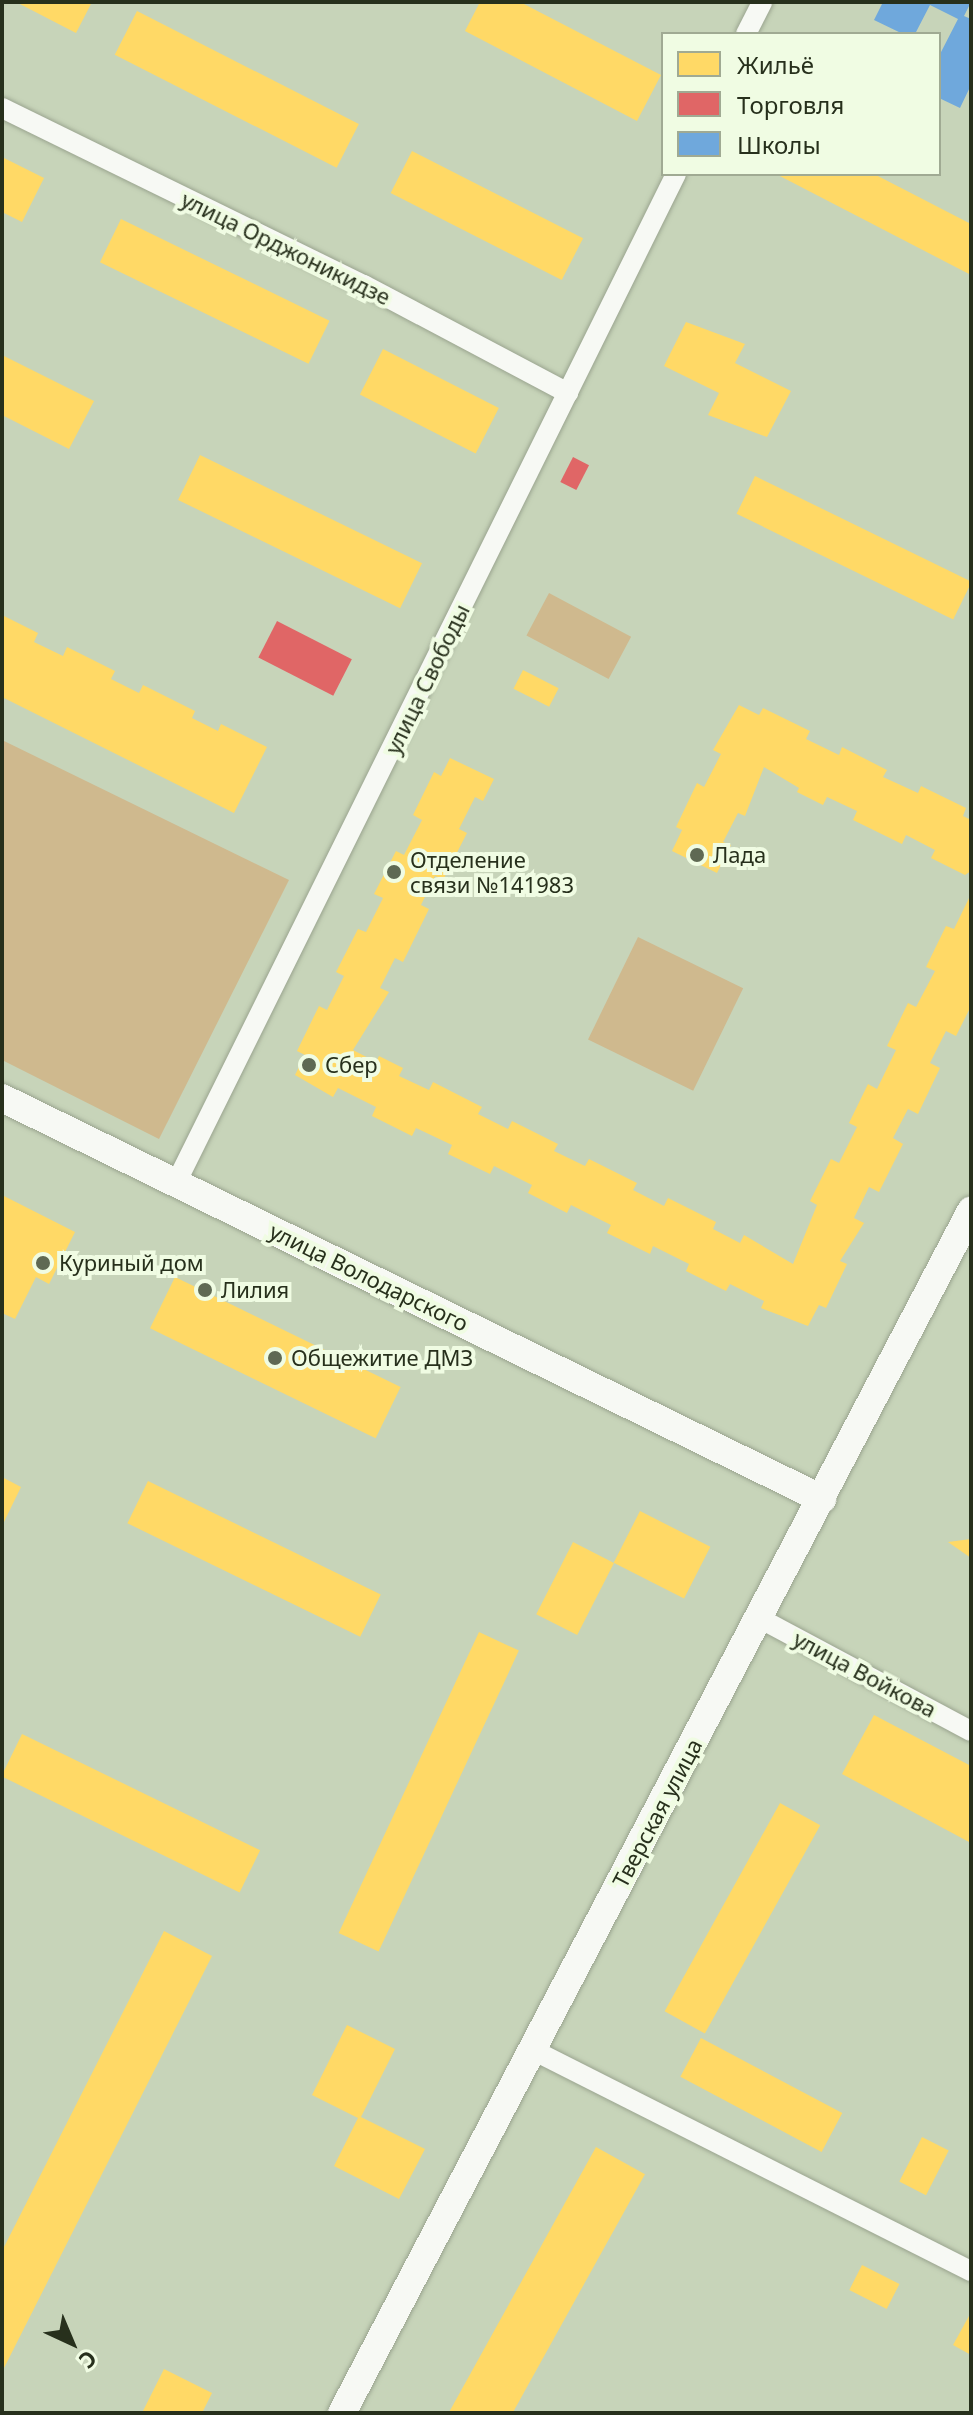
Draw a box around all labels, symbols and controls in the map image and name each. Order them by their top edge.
legend [661,32,941,176]
text: Жильё [737,48,814,81]
text: Торговля [737,88,844,121]
text: Школы [737,128,821,161]
street label: улица Орджоникидзе [177,186,395,310]
street label: улица Свободы [379,600,475,758]
place label: Лада [713,842,766,868]
place label: Отделение связи №141983 [410,846,574,898]
marker: Лада [688,846,706,864]
marker: Отделение связи №141983 [385,863,403,881]
place label: Сбер [325,1052,378,1078]
marker: Сбер [300,1056,318,1074]
street label: улица Володарского [265,1217,473,1337]
place label: Куриный дом [59,1250,204,1276]
marker: Куриный дом [34,1254,52,1272]
place label: Лилия [221,1277,289,1303]
marker: Лилия [196,1281,214,1299]
place label: Общежитие ДМЗ [291,1345,473,1371]
marker: Общежитие ДМЗ [266,1349,284,1367]
street label: улица Войкова [789,1625,941,1723]
street label: Тверская улица [607,1734,707,1892]
north arrow [32,2303,112,2383]
text: С [73,2345,104,2376]

